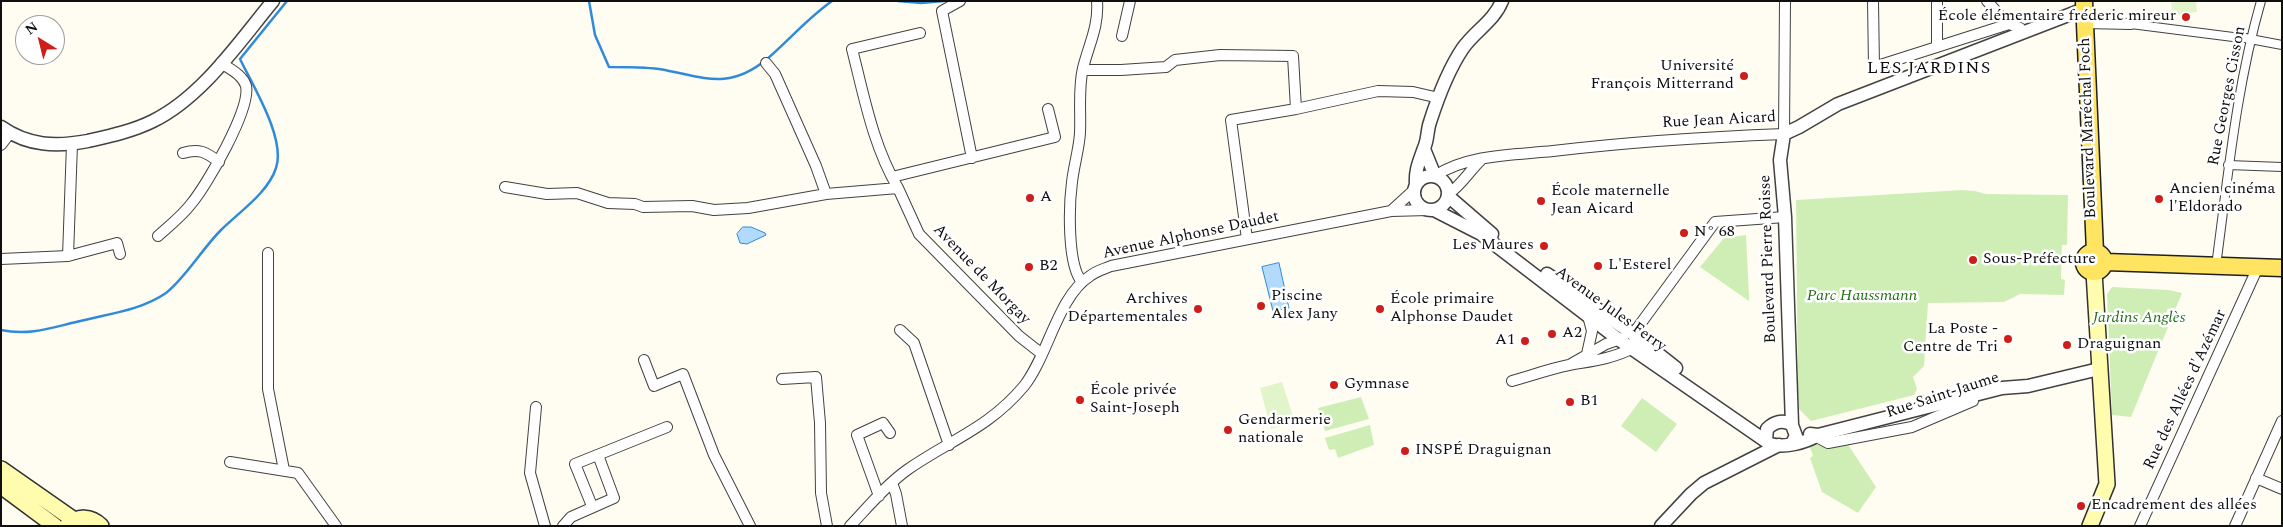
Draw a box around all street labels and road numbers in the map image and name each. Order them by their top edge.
street label: Rue Georges Cisson [2205,25,2251,167]
street label: Boulevard Maréchal Foch [2076,37,2102,219]
street label: Rue Jean Aicard [1662,108,1776,134]
street label: Boulevard Pierre Roisse [1756,174,1782,344]
street label: Avenue Alphonse Daudet [1101,208,1281,264]
street label: Avenue de Morgay [928,221,1034,329]
street label: Avenue Jules Ferry [1551,263,1669,357]
street label: Rue des Allées d'Azémar [2140,307,2232,473]
street label: Rue Saint-Jaume [1884,369,2002,423]

